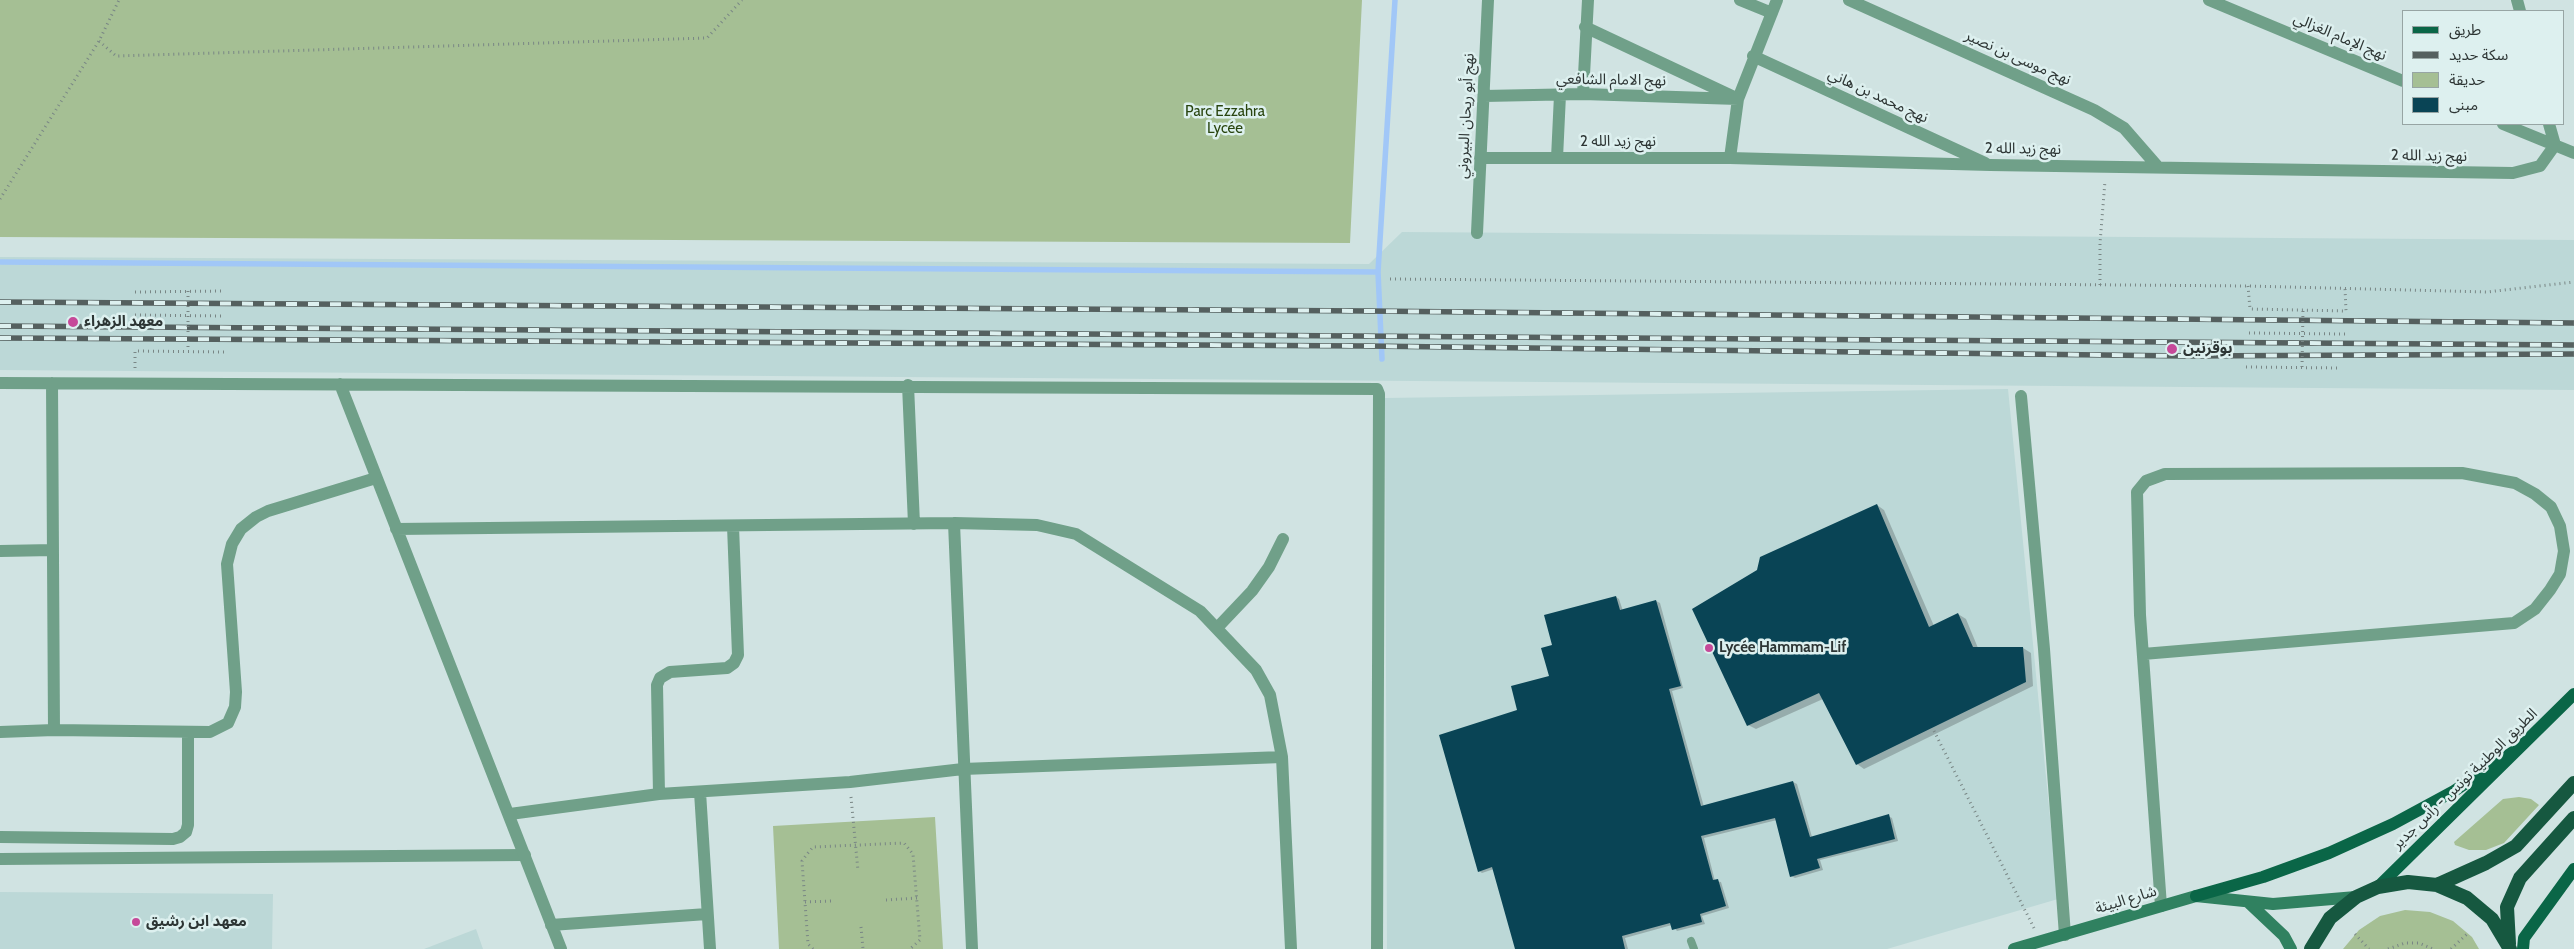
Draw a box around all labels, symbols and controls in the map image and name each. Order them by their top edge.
street label: نهج الإمام الغزالي [2291,9,2389,65]
legend [2402,10,2564,125]
text: طريق [2449,21,2481,39]
street label: نهج موسى بن نصير [1962,27,2074,89]
text: سكة حديد [2449,46,2508,64]
street label: نهج أبو ريحان البيروني [1454,53,1478,179]
street label: نهج محمد بن هاني [1825,65,1931,127]
street label: نهج الامام الشافعي [1556,70,1666,90]
text: حديقة [2449,71,2485,89]
text: مبنى [2449,96,2478,114]
park label: Parc Ezzahra Lycée [1185,103,1265,138]
street label: نهج زيد الله 2 [1580,133,1656,151]
street label: نهج زيد الله 2 [1985,139,2061,159]
street label: نهج زيد الله 2 [2391,146,2467,166]
place label: معهد الزهراء [84,313,163,331]
marker: معهد الزهراء [66,315,80,329]
place label: بوقرنين [2183,340,2232,358]
marker: بوقرنين [2165,342,2179,356]
place label: Lycée Hammam-Lif [1719,639,1846,657]
marker: Lycée Hammam-Lif [1703,642,1715,654]
street label: الطريق الوطنية تونس - رأس جدير [2389,705,2541,853]
street label: شارع البيئة [2093,882,2159,918]
place label: معهد ابن رشيق [146,913,247,931]
marker: معهد ابن رشيق [130,916,142,928]

